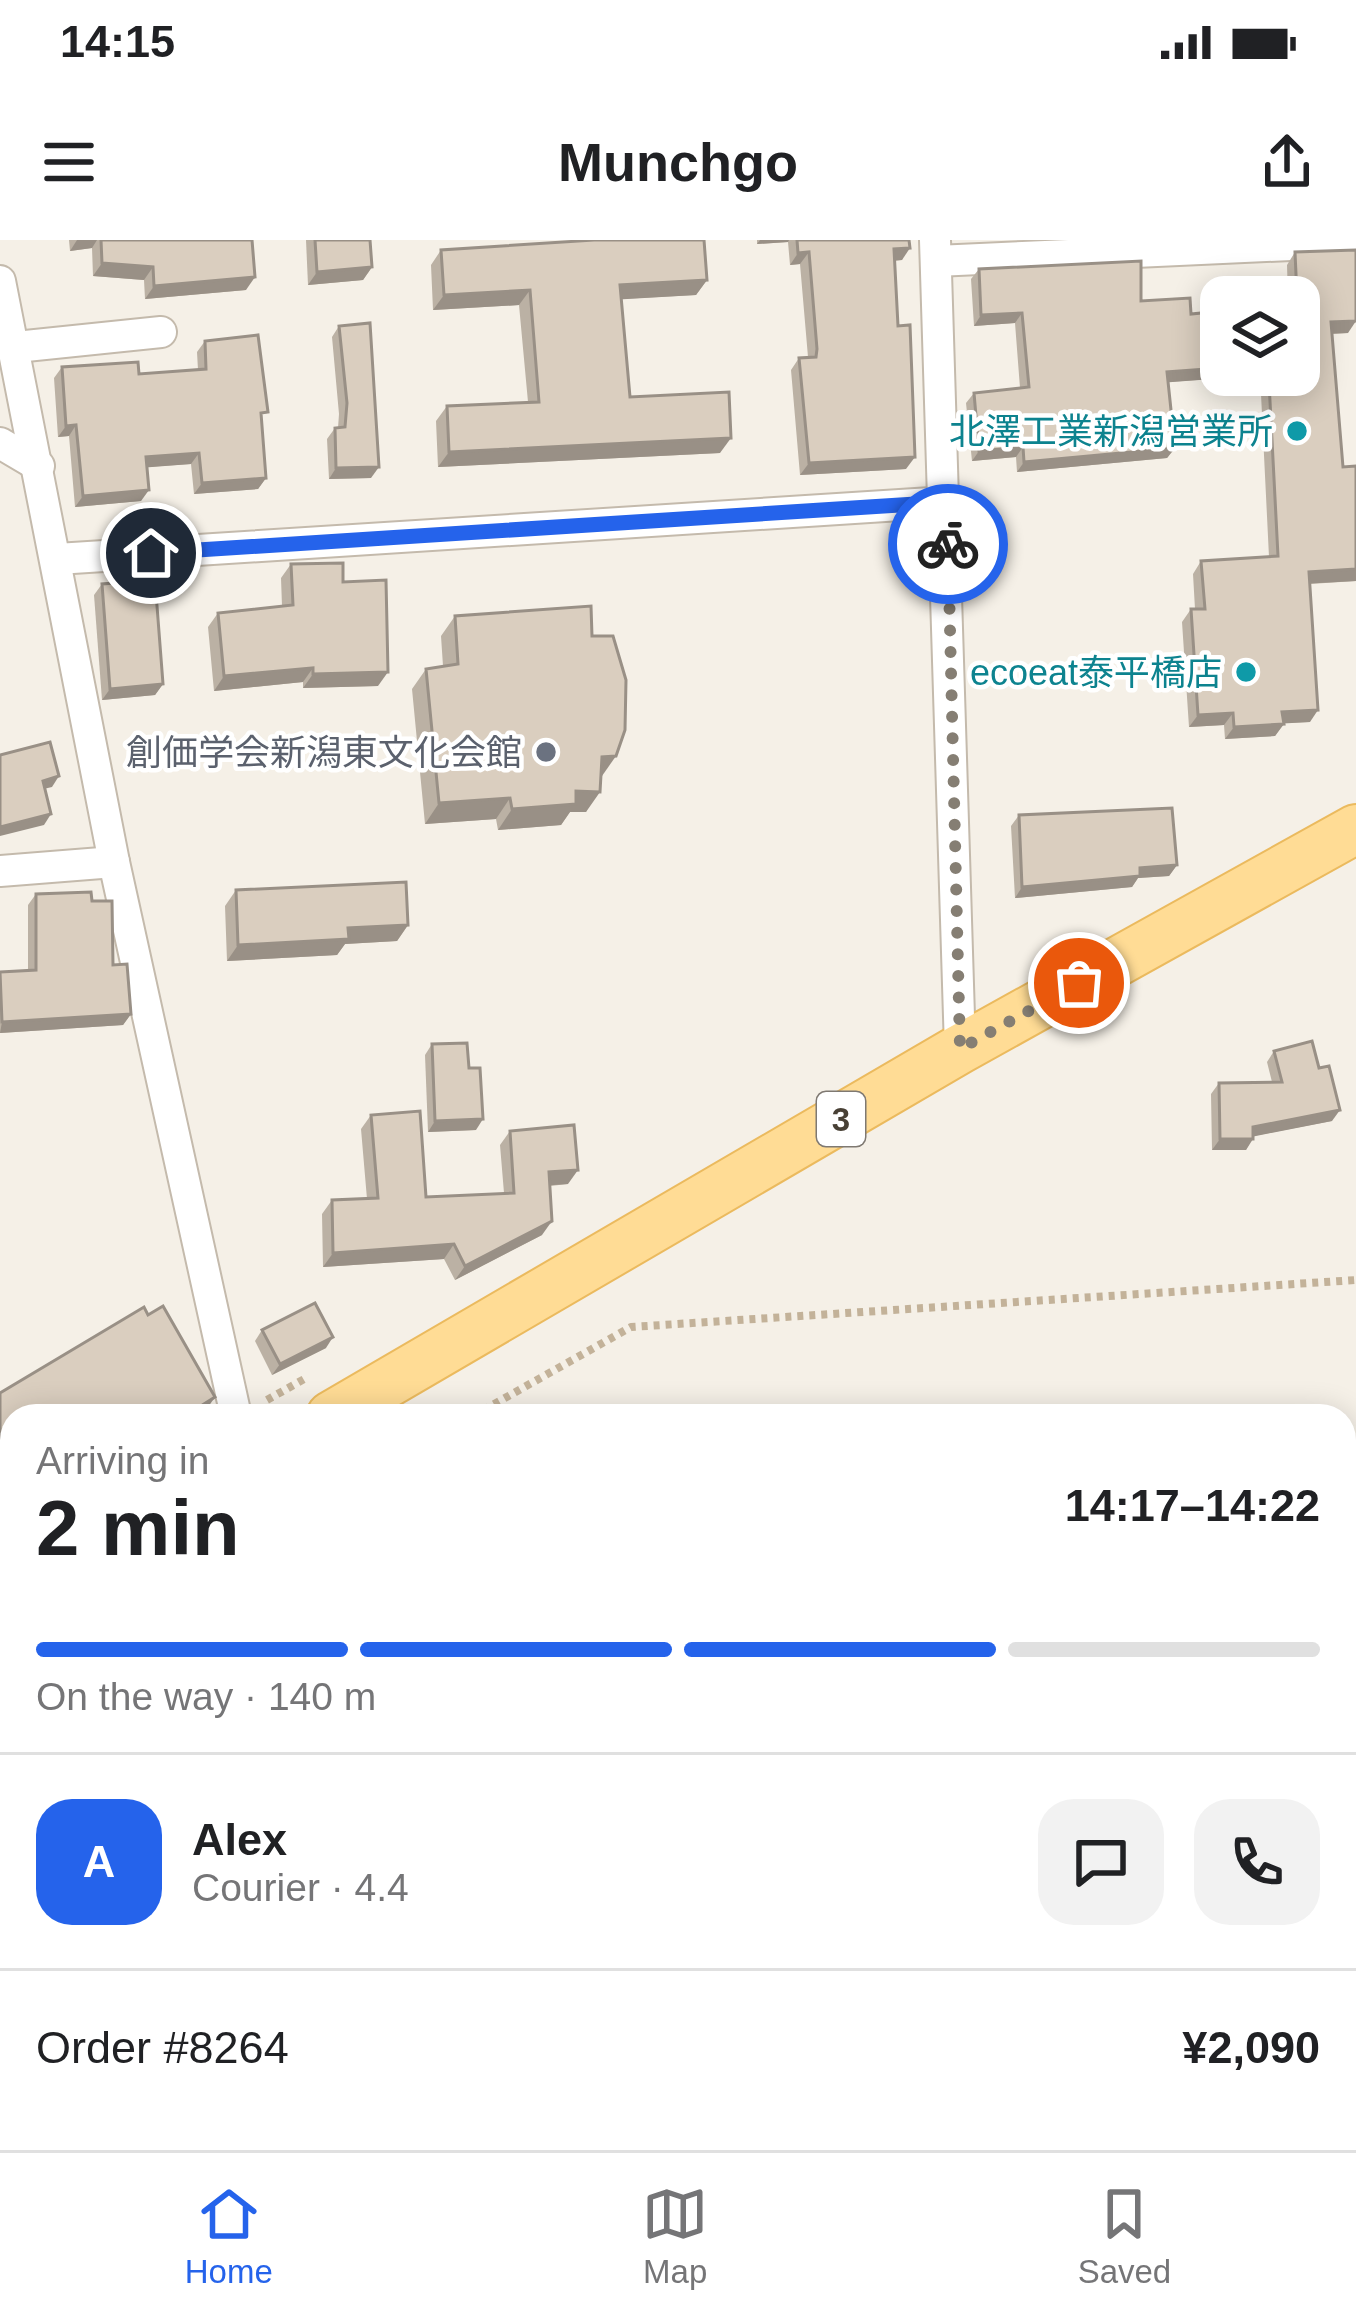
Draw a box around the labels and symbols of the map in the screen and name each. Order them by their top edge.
place label: 北澤工業新潟営業所 [949,411,1273,452]
marker: 北澤工業新潟営業所 [1284,418,1310,444]
courier [888,484,1008,604]
pin [100,502,202,604]
place label: ecoeat泰平橋店 [970,652,1222,693]
marker: ecoeat泰平橋店 [1233,659,1259,685]
place label: 創価学会新潟東文化会館 [126,732,522,773]
marker: 創価学会新潟東文化会館 [533,739,559,765]
pin [1028,932,1130,1034]
road number: 3 [817,1092,865,1146]

